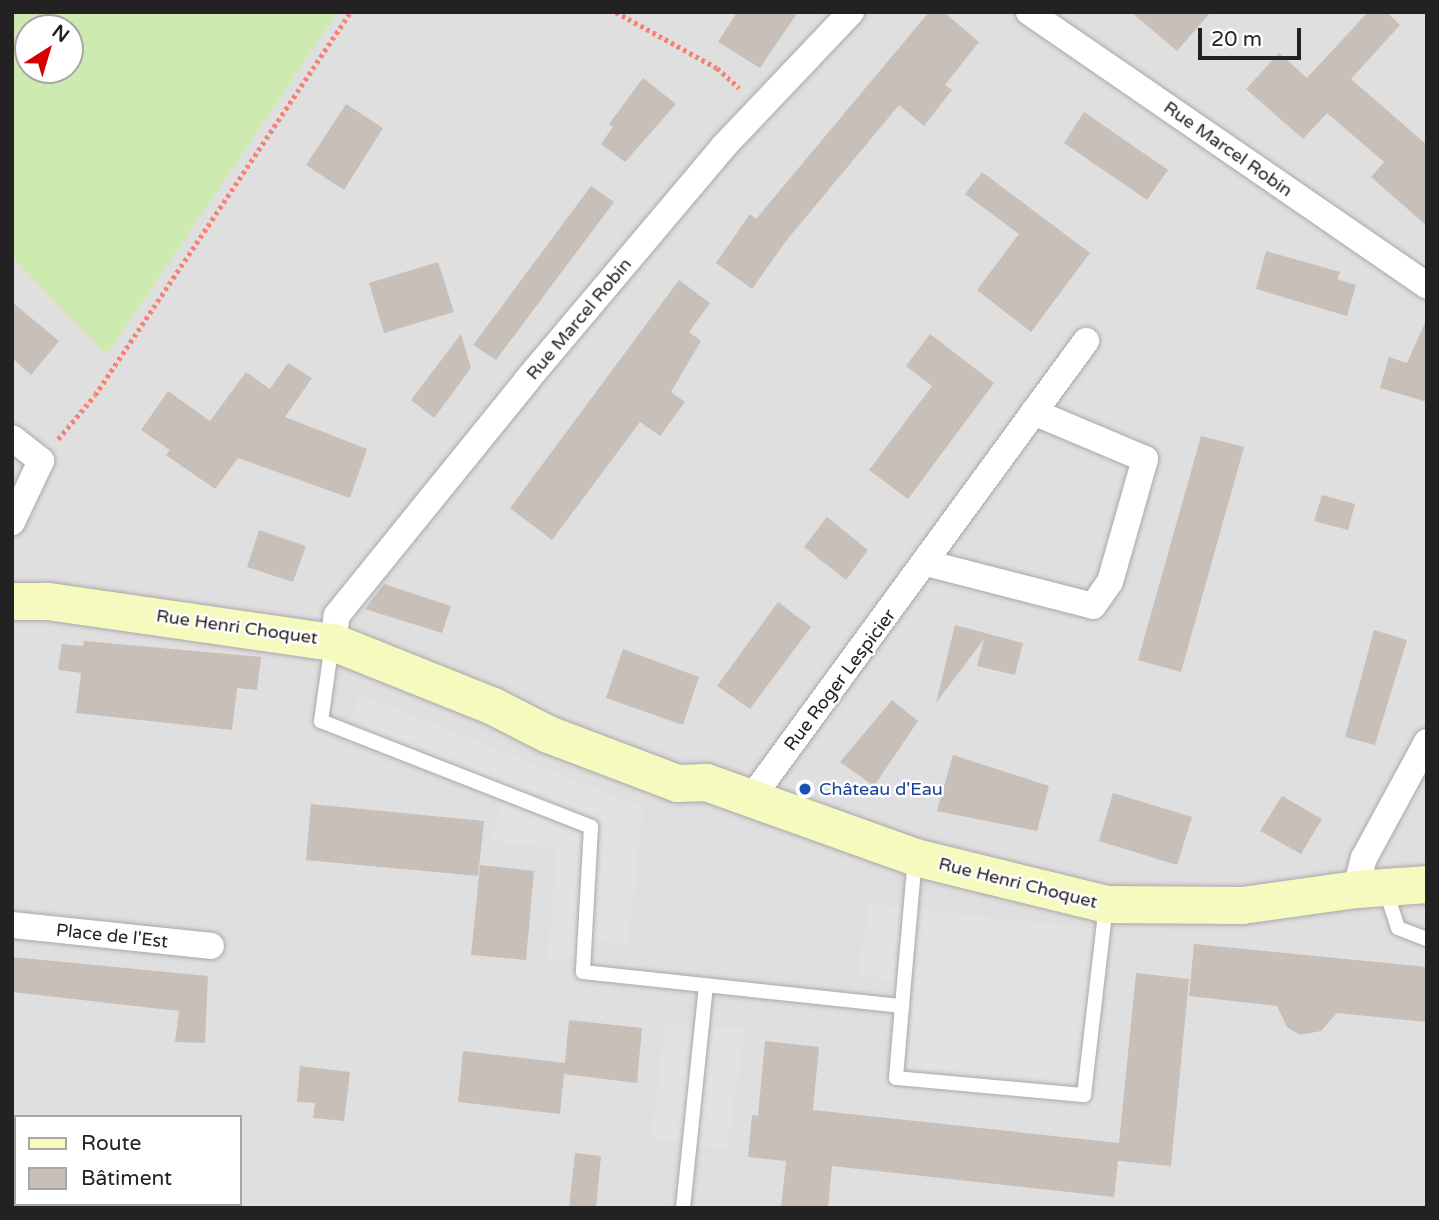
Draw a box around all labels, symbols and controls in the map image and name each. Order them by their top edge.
north arrow [14,14,84,84]
scale bar [1201,14,1304,58]
text: N [48,20,73,47]
text: 20 m [1211,27,1262,52]
street label: Rue Marcel Robin [1159,97,1297,201]
street label: Rue Marcel Robin [522,254,636,384]
street label: Rue Henri Choquet [155,605,319,649]
street label: Rue Roger Lespicier [780,605,900,755]
place label: Château d'Eau [819,778,943,800]
marker: Château d'Eau [797,781,813,797]
street label: Rue Henri Choquet [936,853,1100,913]
street label: Place de l'Est [55,919,169,953]
legend [14,1115,242,1206]
text: Route [81,1131,141,1156]
text: Bâtiment [81,1166,172,1191]

